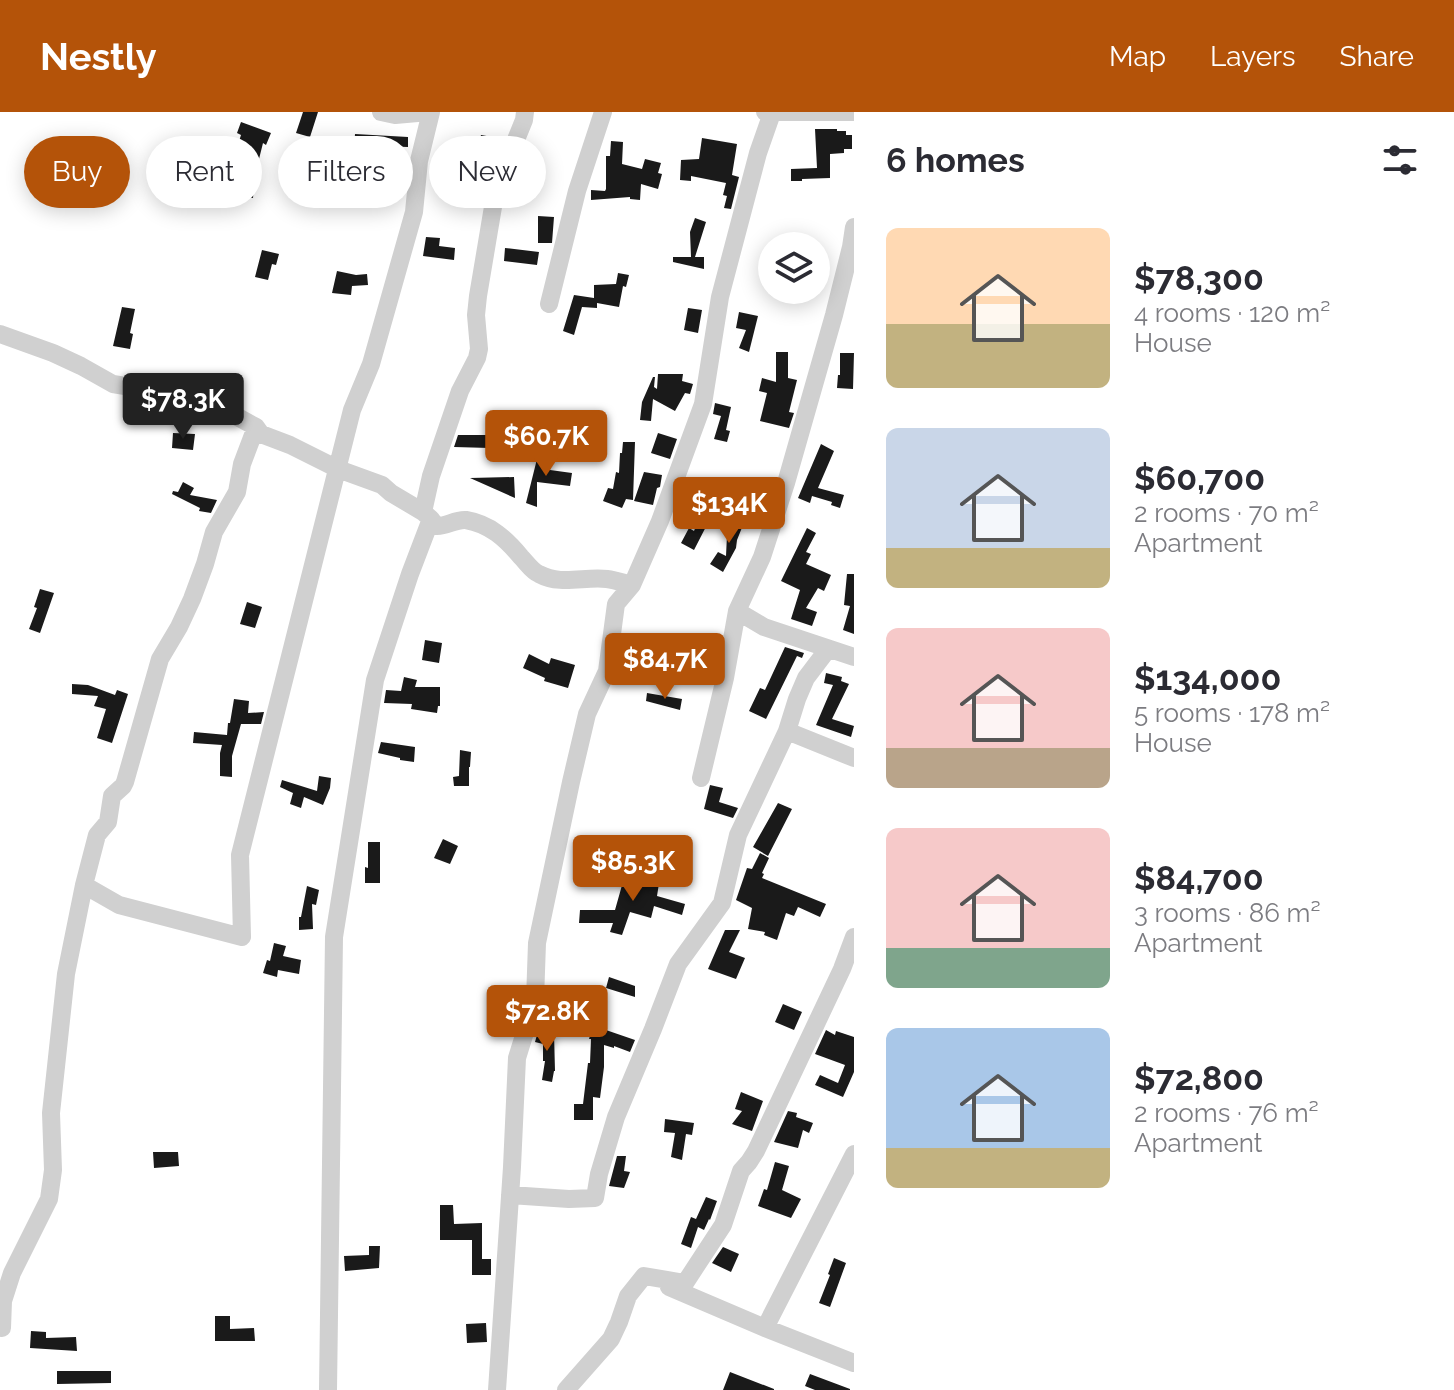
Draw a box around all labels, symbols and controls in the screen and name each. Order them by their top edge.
text: Nestly [40,34,157,79]
text: Map [1109,40,1166,73]
text: Layers [1210,40,1296,73]
text: Share [1340,40,1414,73]
chip: Buy [24,136,130,208]
chip: Rent [146,136,262,208]
chip: Filters [278,136,413,208]
chip: New [429,136,546,208]
icon: filters [1378,138,1422,182]
text: 6 homes [886,140,1025,180]
map controls [758,232,830,304]
button: layers [758,232,830,304]
text: $78,300 [1134,258,1264,298]
icon: home [950,260,1046,356]
text: 4 rooms · 120 m² [1134,298,1330,328]
text: House [1134,328,1212,358]
pin: $78.3K [118,373,248,441]
text: $78.3K [141,384,225,414]
pin: $60.7K [481,410,611,478]
text: $60.7K [503,421,589,451]
text: $60,700 [1134,458,1265,498]
icon: home [950,460,1046,556]
pin: $134K [673,477,785,545]
text: $134K [691,488,767,518]
text: 2 rooms · 70 m² [1134,498,1319,528]
text: Apartment [1134,528,1263,558]
pin: $84.7K [600,633,730,701]
text: $84.7K [623,644,707,674]
text: $134,000 [1134,658,1281,698]
icon: home [950,660,1046,756]
text: 5 rooms · 178 m² [1134,698,1330,728]
text: House [1134,728,1212,758]
pin: $85.3K [568,835,698,903]
text: $85.3K [591,846,675,876]
text: $84,700 [1134,858,1264,898]
icon: home [950,860,1046,956]
text: 3 rooms · 86 m² [1134,898,1321,928]
text: Apartment [1134,928,1263,958]
pin: $72.8K [482,985,612,1053]
text: $72.8K [505,996,589,1026]
text: $72,800 [1134,1058,1264,1098]
icon: home [950,1060,1046,1156]
text: 2 rooms · 76 m² [1134,1098,1319,1128]
text: Apartment [1134,1128,1263,1158]

